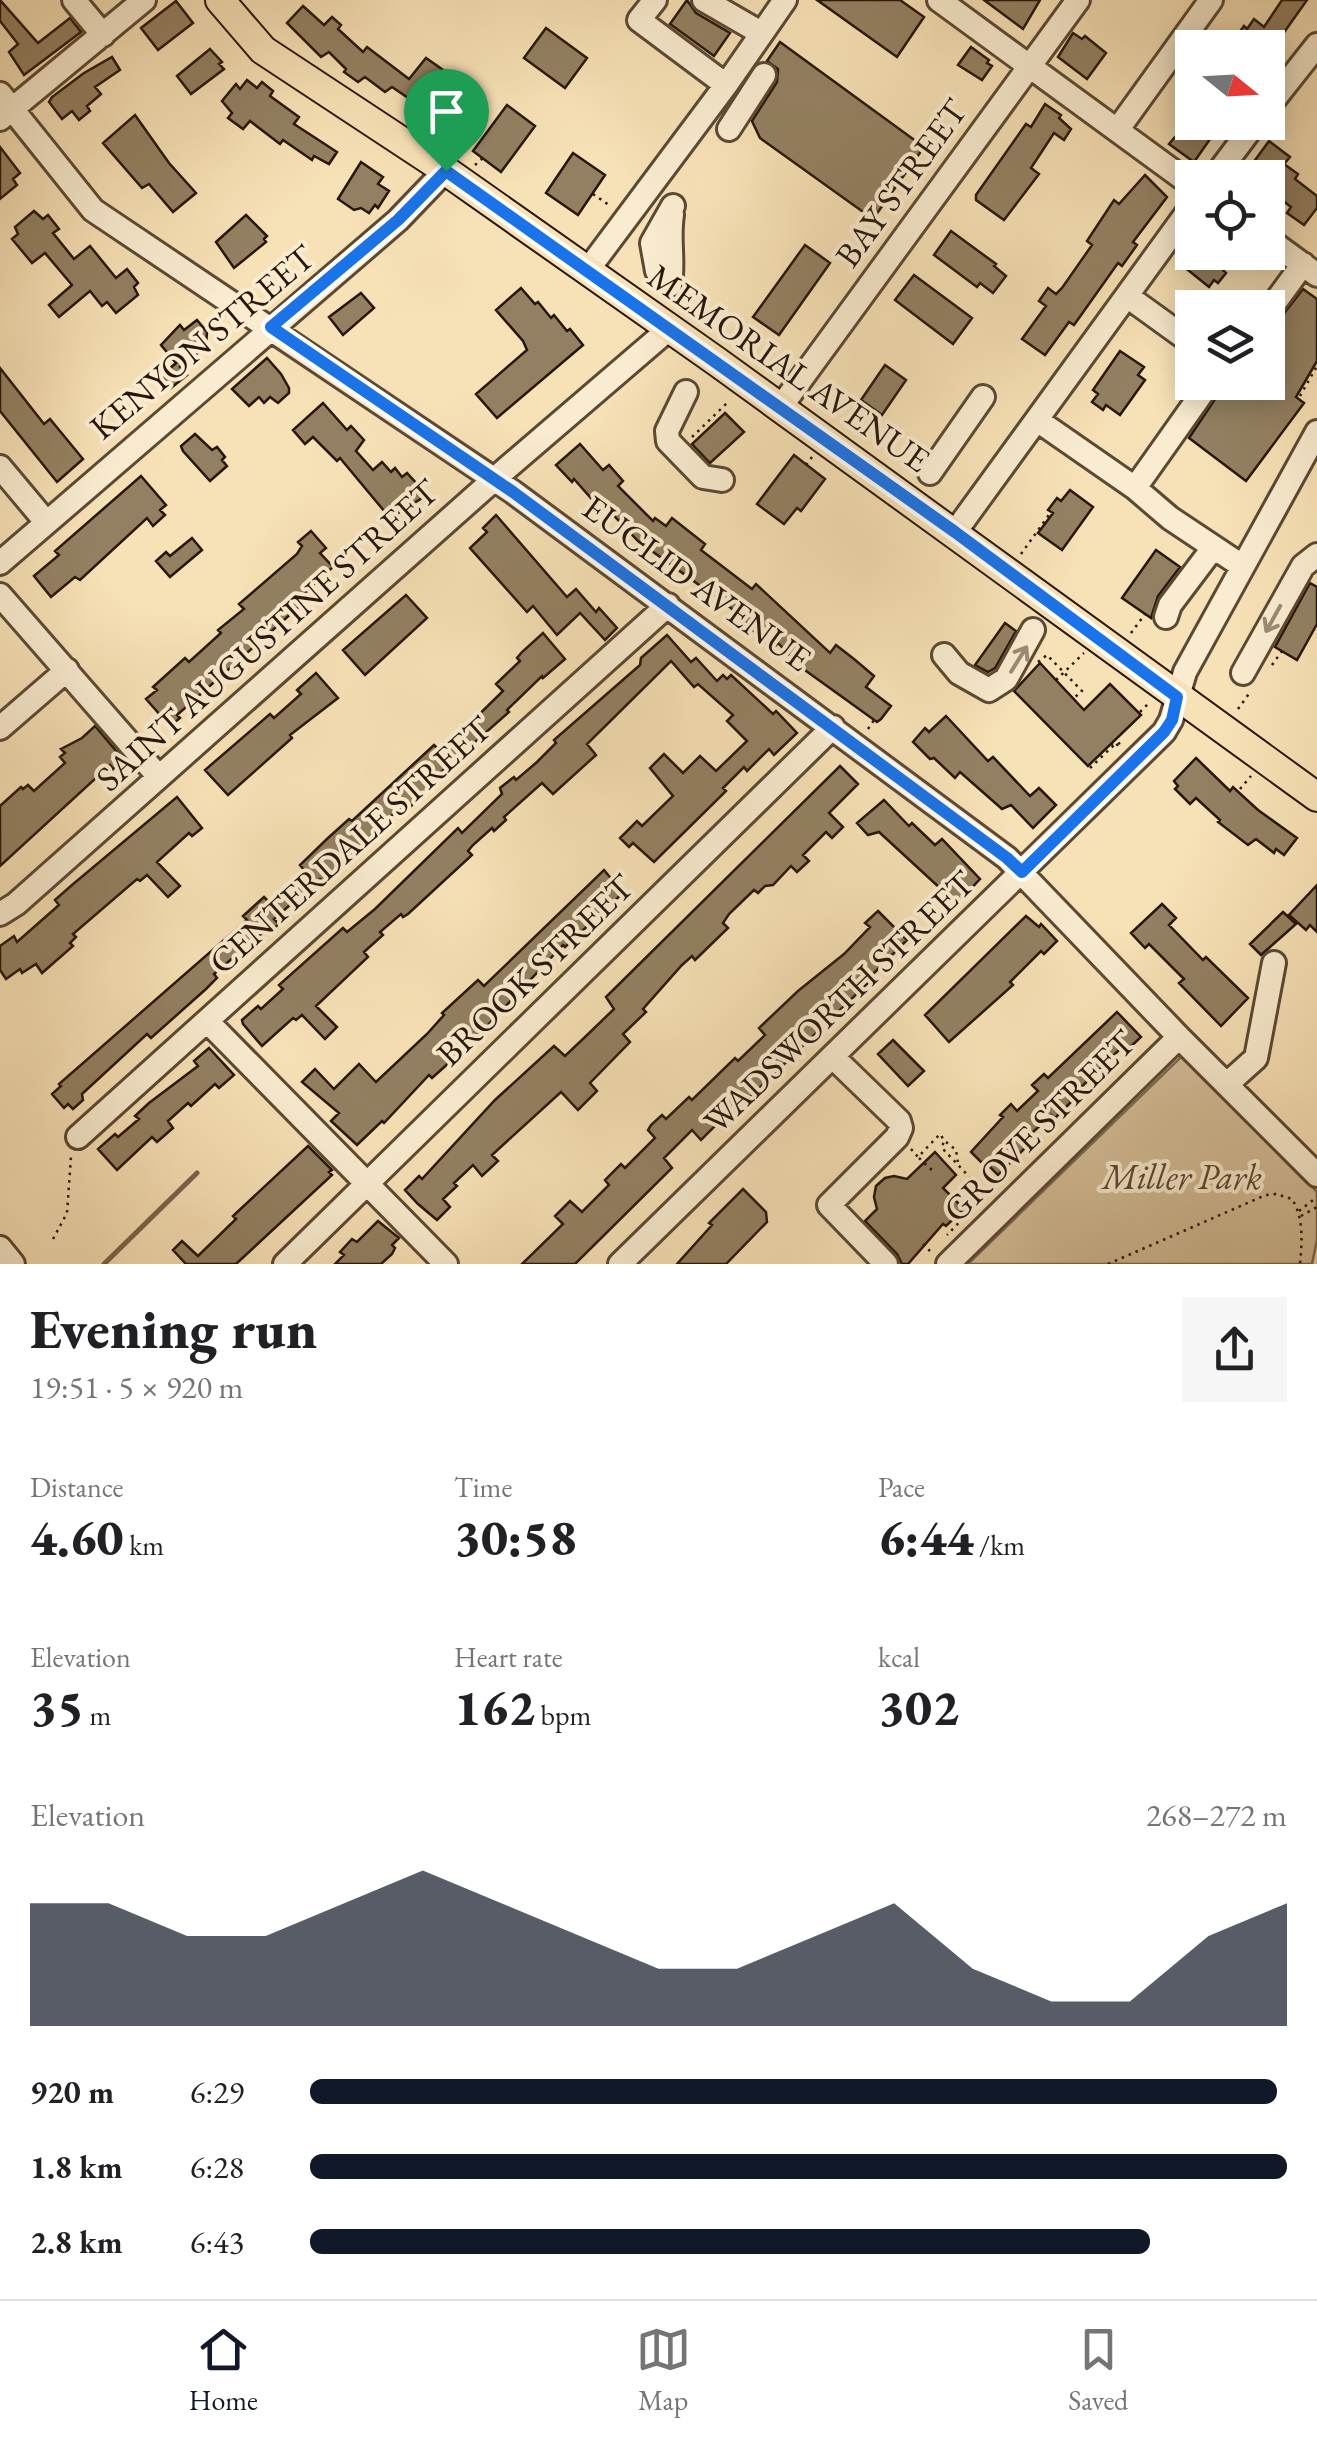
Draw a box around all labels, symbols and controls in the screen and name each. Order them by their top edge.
north arrow [1175,30,1285,140]
map controls [1175,30,1285,400]
pin [404,69,489,172]
icon: arrive [419,84,474,139]
street label: BAY STREET [825,89,977,276]
button: locate [1175,160,1285,270]
street label: KENYON STREET [80,234,324,449]
street label: MEMORIAL AVENUE [640,253,939,482]
button: layers [1175,290,1285,400]
street label: SAINT AUGUSTINE STREET [86,468,448,800]
street label: EUCLID AVENUE [574,484,821,681]
one-way arrow [1262,604,1282,634]
one-way arrow [1008,645,1029,674]
street label: CENTERDALE STREET [199,705,501,983]
street label: WADSWORTH STREET [694,860,984,1143]
street label: BROOK STREET [426,864,643,1075]
street label: GROVE STREET [933,1020,1145,1231]
park label: Miller Park [1100,1154,1262,1199]
text: Evening run [30,1293,317,1364]
button: share [1182,1297,1287,1402]
text: 19:51 · 5 × 920 m [30,1366,243,1408]
text: Distance [30,1469,124,1505]
text: Time [454,1469,512,1505]
text: Pace [878,1469,925,1505]
text: 4.60 [30,1505,124,1570]
text: 30:58 [454,1505,576,1570]
text: 6:44 [878,1505,973,1570]
text: km [124,1527,164,1563]
text: /km [973,1527,1025,1563]
text: Elevation [30,1639,131,1675]
text: Heart rate [454,1639,563,1675]
text: kcal [878,1639,920,1675]
text: 35 [30,1675,84,1740]
text: 162 [454,1675,535,1740]
text: 302 [878,1675,959,1740]
text: m [84,1697,111,1733]
text: bpm [535,1697,591,1733]
text: Elevation [30,1794,145,1836]
text: 268–272 m [1146,1794,1287,1836]
text: 920 m [30,2071,114,2113]
text: 6:29 [190,2071,244,2113]
text: 1.8 km [30,2146,123,2188]
text: 6:28 [190,2146,244,2188]
text: 2.8 km [30,2221,123,2263]
text: 6:43 [190,2221,244,2263]
tab: Home [189,2322,258,2418]
tab: Map [636,2322,691,2418]
tab: Saved [1068,2322,1128,2418]

